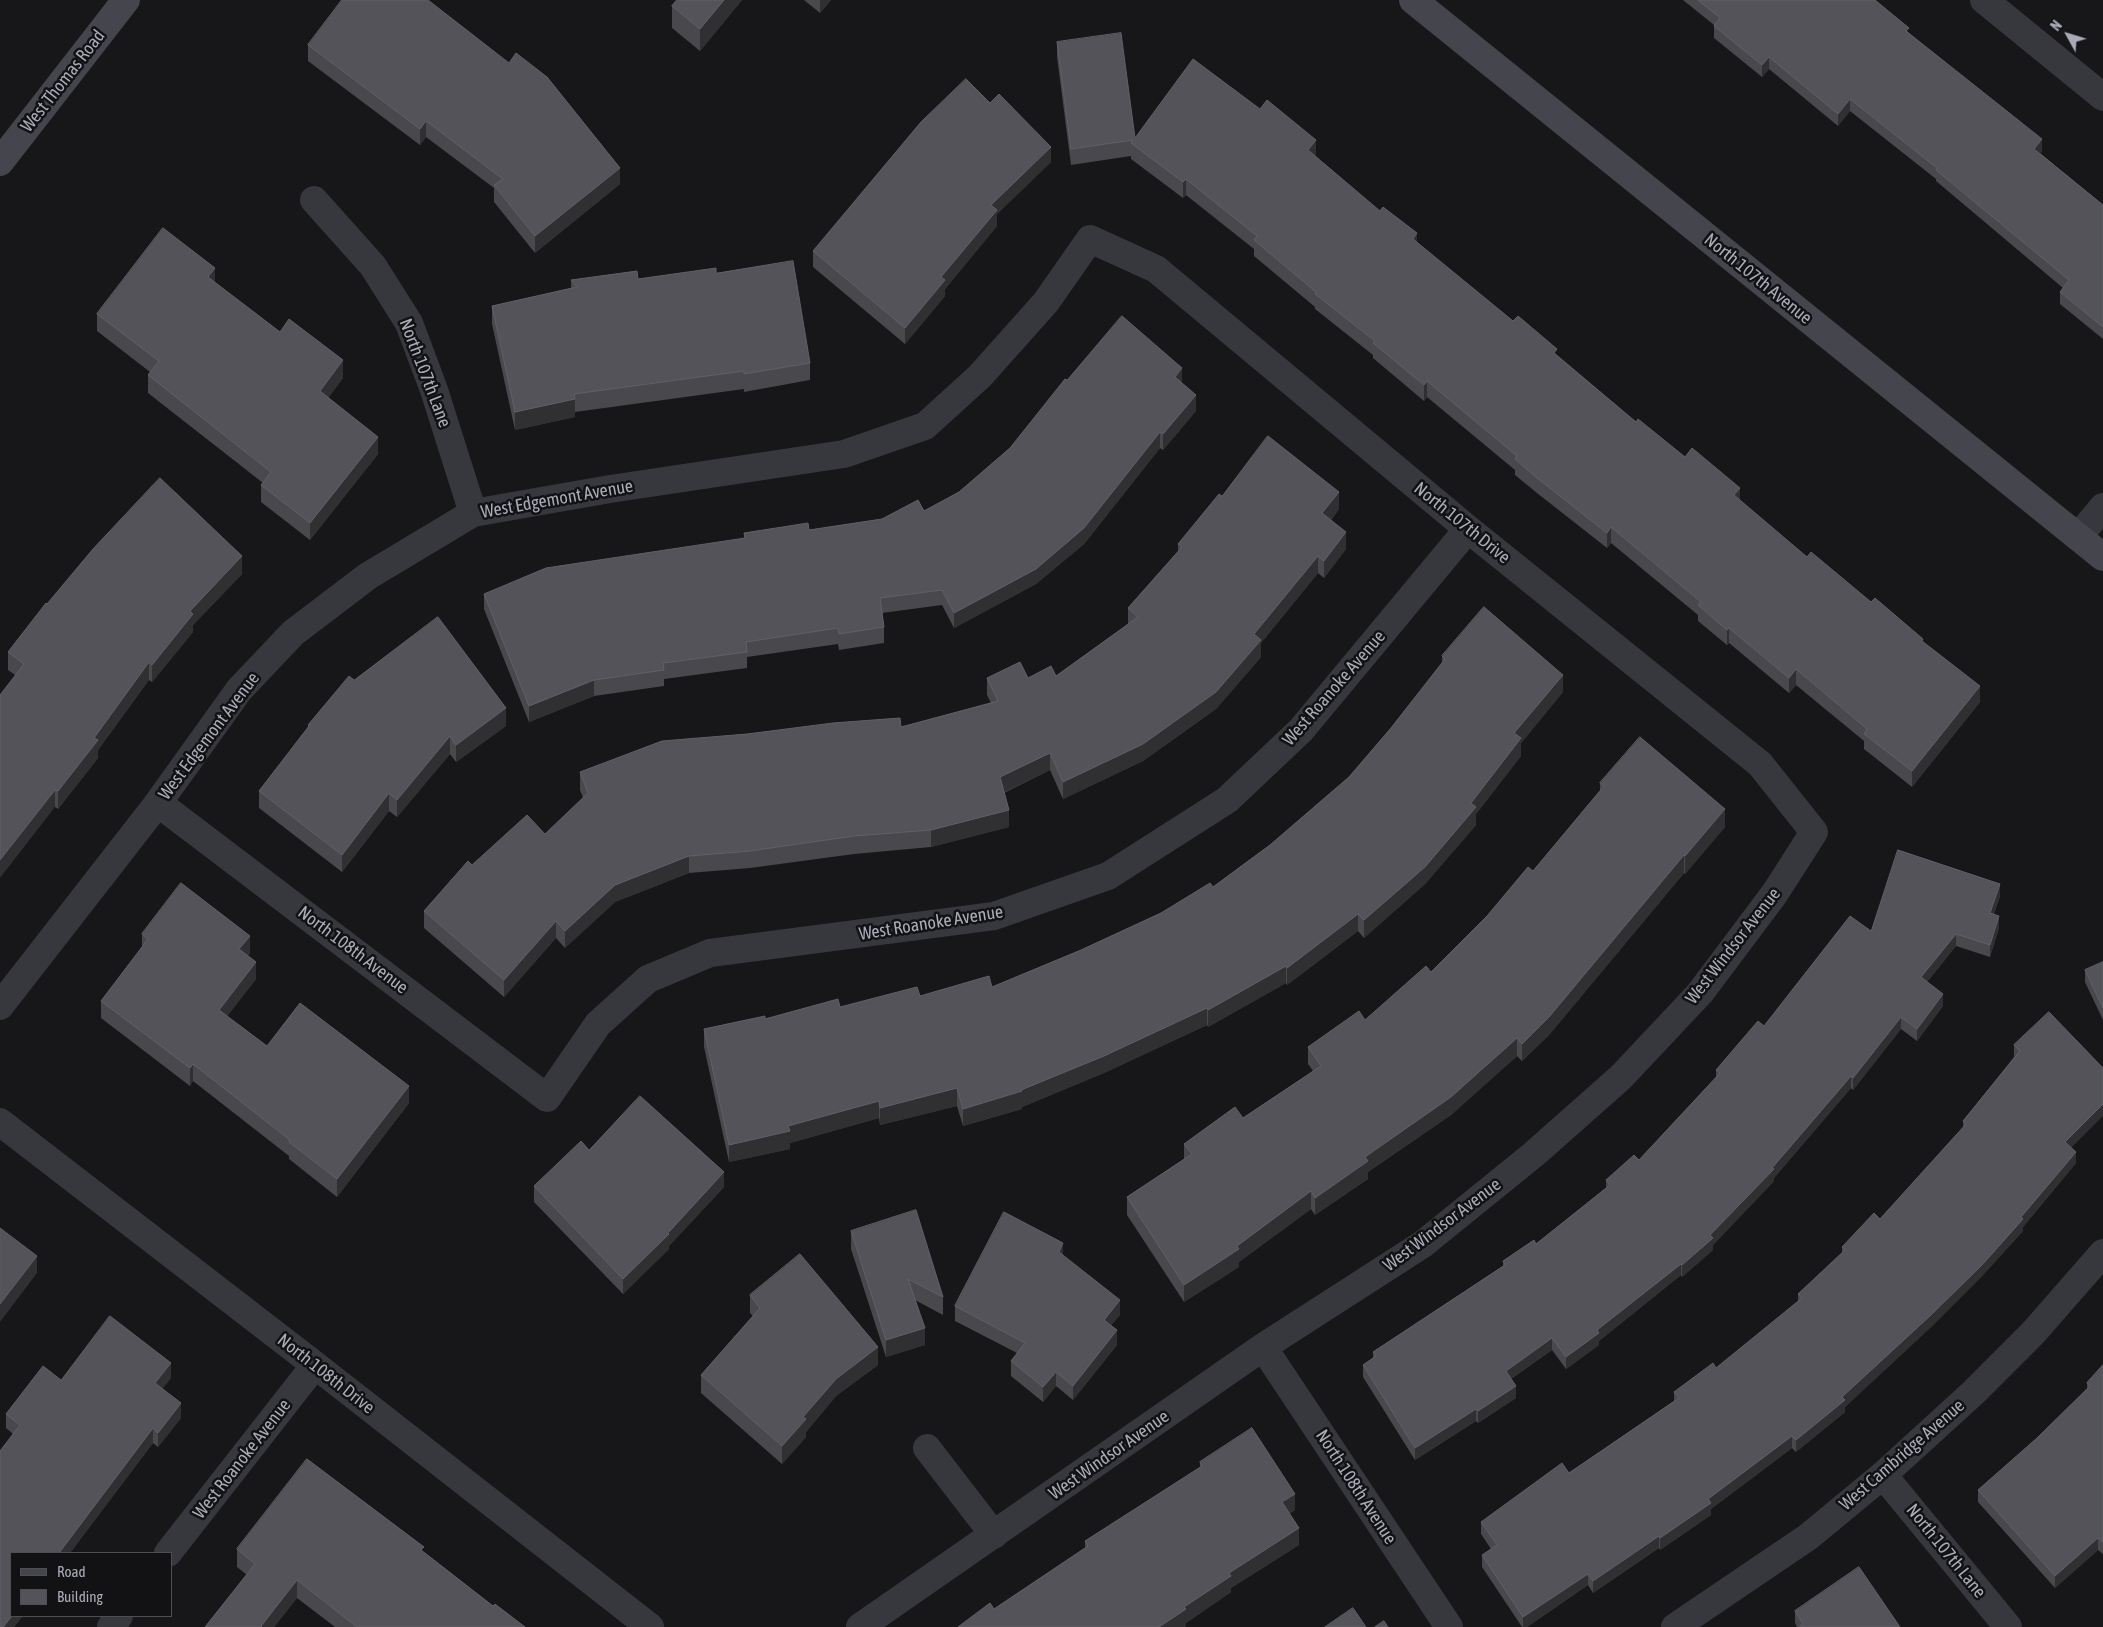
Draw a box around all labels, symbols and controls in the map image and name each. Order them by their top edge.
north arrow [2043,10,2093,60]
text: N [2048,17,2065,34]
street label: West Thomas Road [16,26,110,136]
street label: North 107th Avenue [1700,229,1816,329]
street label: North 107th Lane [394,316,456,430]
street label: West Edgemont Avenue [479,475,635,523]
street label: North 107th Drive [1410,478,1514,568]
street label: West Roanoke Avenue [1278,626,1390,750]
street label: West Edgemont Avenue [154,668,264,804]
street label: West Windsor Avenue [1681,884,1785,1008]
street label: West Roanoke Avenue [857,901,1005,945]
street label: North 108th Avenue [294,902,412,998]
street label: West Windsor Avenue [1379,1174,1505,1276]
street label: North 108th Drive [273,1329,379,1419]
street label: West Roanoke Avenue [189,1395,295,1523]
street label: West Cambridge Avenue [1835,1395,1969,1515]
street label: West Windsor Avenue [1045,1406,1173,1504]
street label: North 108th Avenue [1311,1426,1401,1548]
street label: North 107th Lane [1902,1500,1990,1602]
legend [10,1552,172,1617]
text: Road [57,1563,86,1580]
text: Building [57,1588,103,1605]

